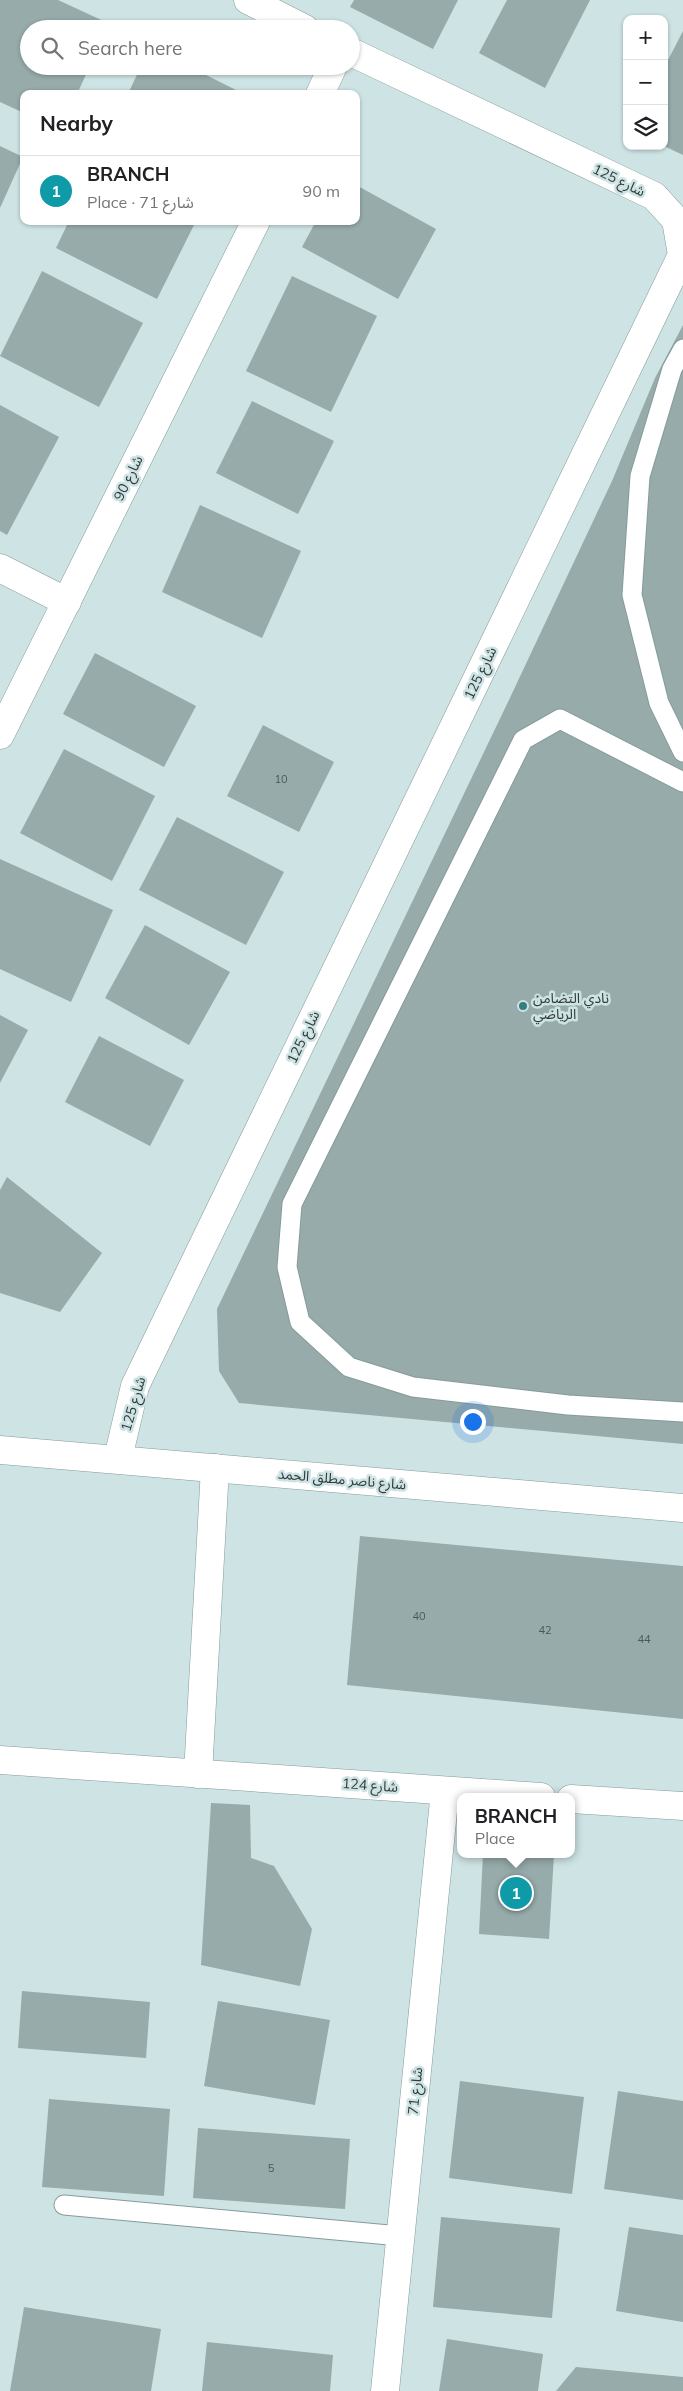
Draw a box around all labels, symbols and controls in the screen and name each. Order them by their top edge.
map controls [623,15,668,150]
button: + [623,15,668,60]
search box [20,20,360,75]
icon: search [38,34,66,62]
text: Search here [78,36,182,60]
button: − [623,60,668,105]
button: layers [623,105,668,150]
text: Nearby [40,110,113,136]
street label: شارع 125 [589,160,648,202]
text: BRANCH [87,162,170,186]
text: 1 [51,181,61,201]
text: 90 m [303,181,340,201]
text: Place · شارع 71 [87,192,194,212]
street label: شارع 90 [109,453,148,504]
street label: شارع 125 [460,644,502,703]
house number: 10 [274,772,288,786]
place label: نادي التضامن الرياضي [533,989,609,1025]
marker: نادي التضامن الرياضي [517,1000,529,1012]
street label: شارع 125 [283,1008,325,1067]
street label: شارع 125 [117,1375,151,1434]
your location [460,1409,486,1435]
street label: شارع ناصر مطلق الحمد [277,1464,407,1496]
house number: 40 [412,1609,426,1623]
house number: 42 [538,1623,552,1637]
house number: 44 [637,1632,651,1646]
street label: شارع 124 [341,1774,399,1798]
popup [457,1793,575,1858]
text: BRANCH [475,1804,557,1828]
text: Place [475,1828,515,1848]
pin: 1 [500,1874,532,1912]
street label: شارع 71 [404,2066,428,2116]
house number: 5 [268,2161,275,2175]

